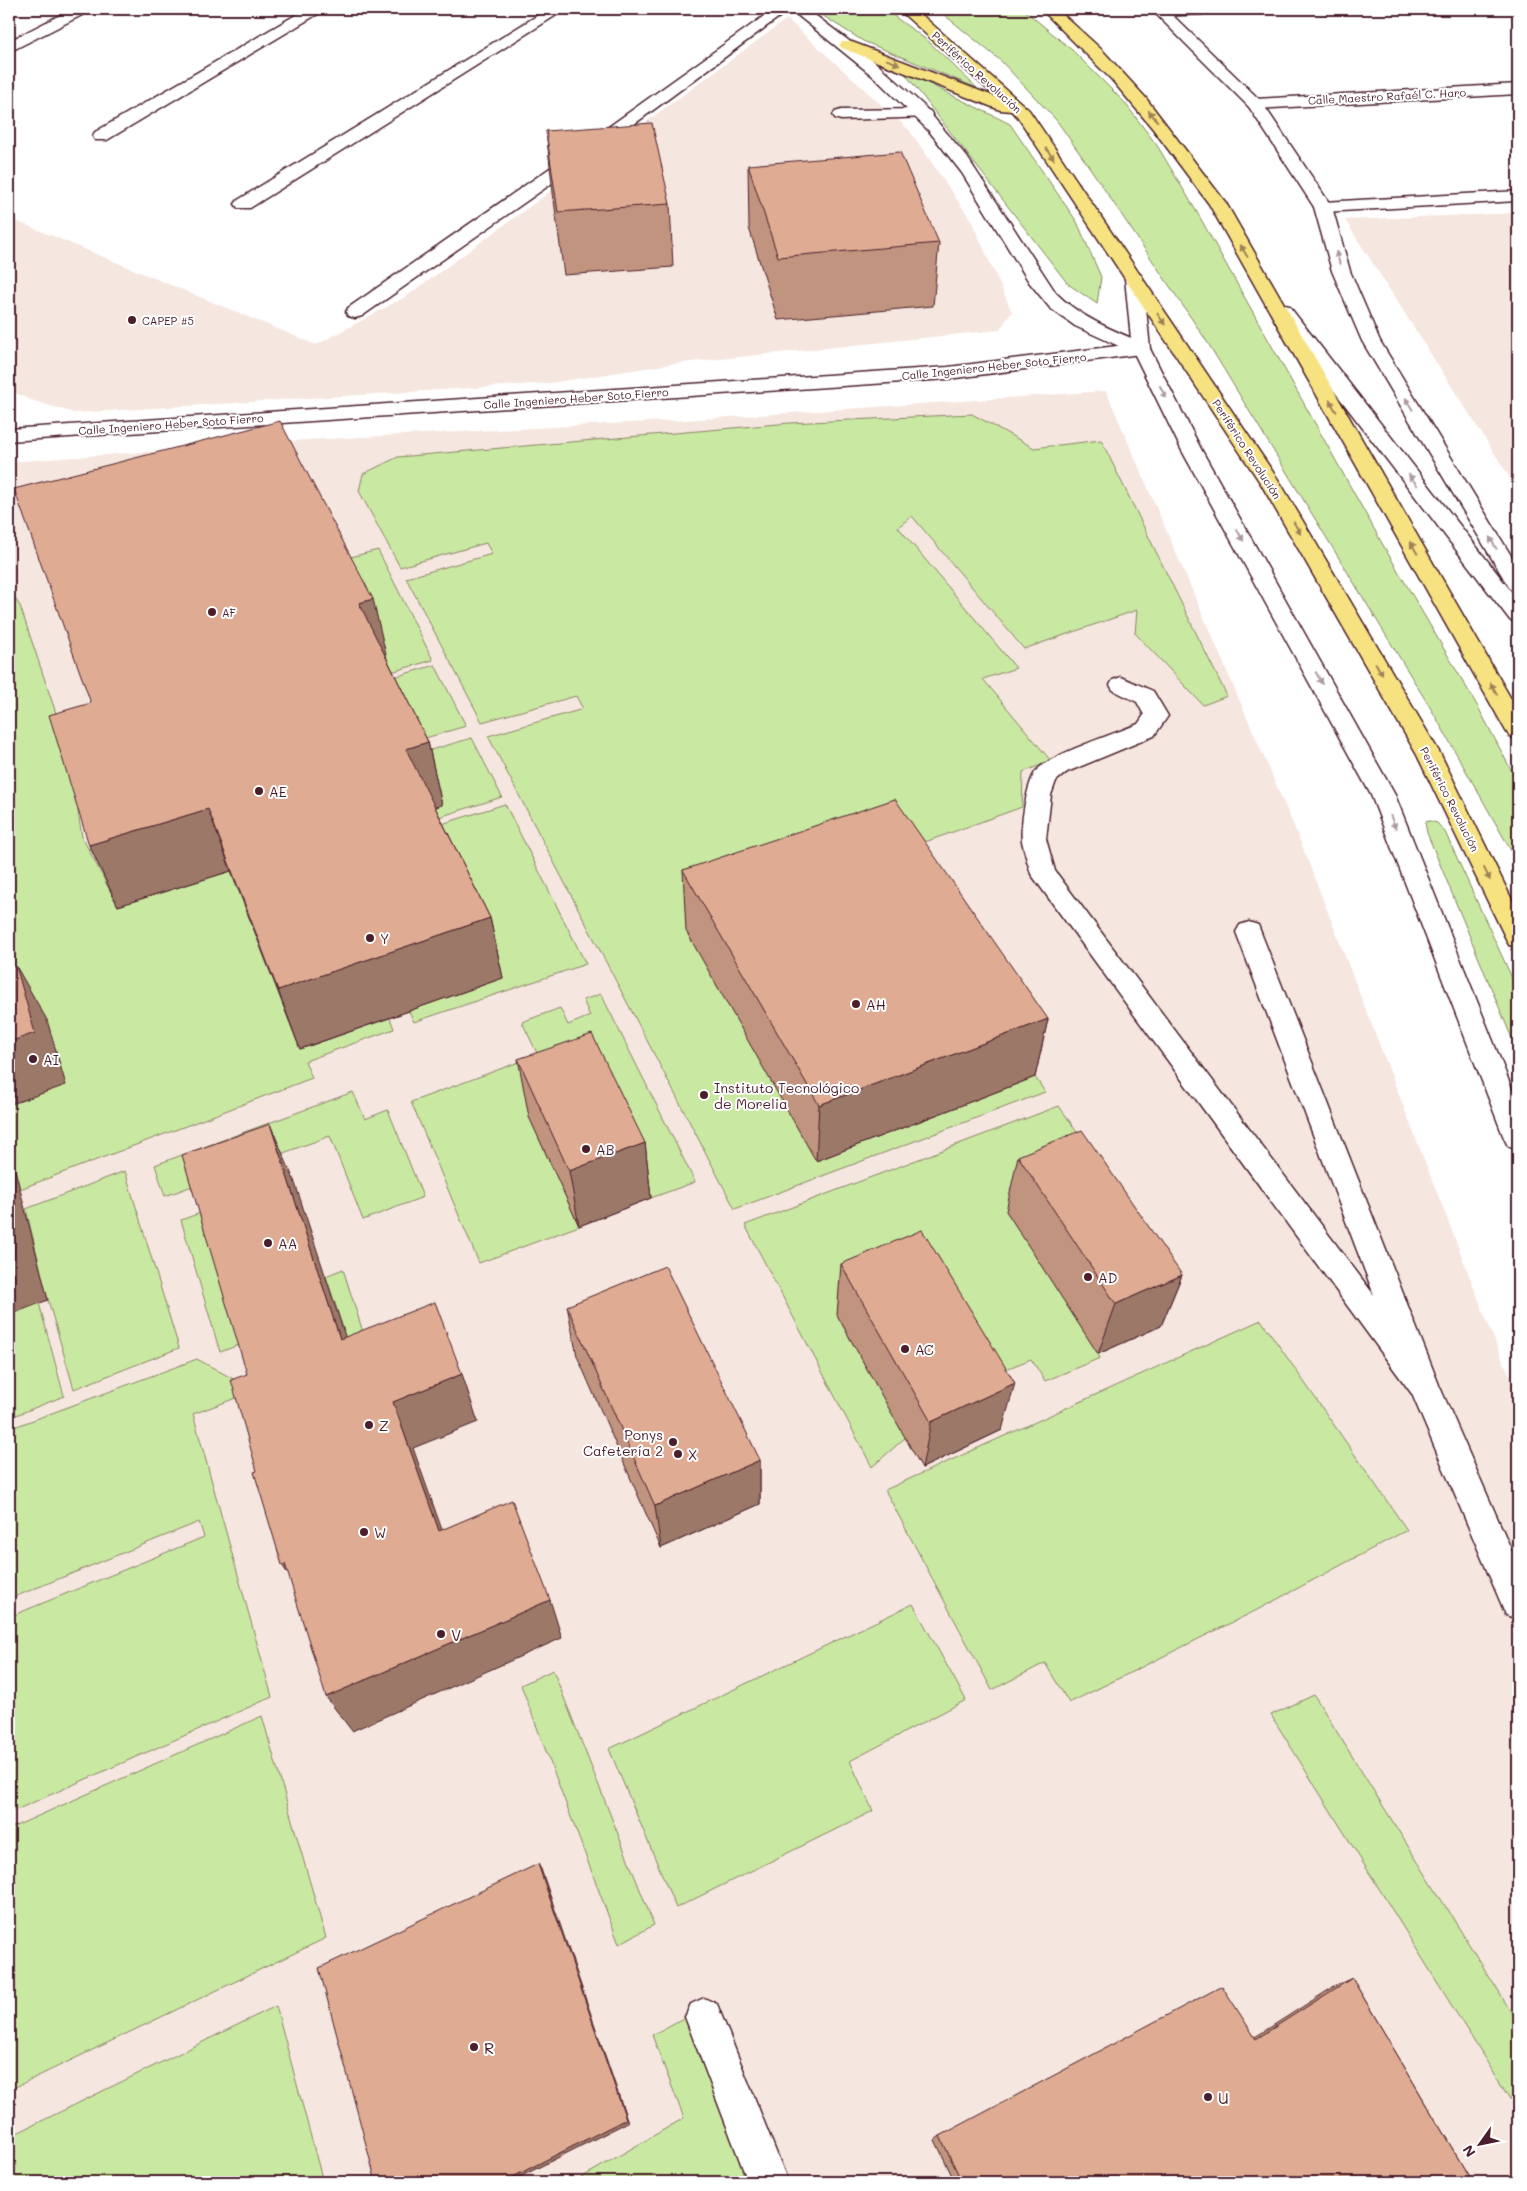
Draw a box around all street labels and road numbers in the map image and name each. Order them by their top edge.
street label: Periférico Revolución [929,28,1025,116]
street label: Calle Maestro Rafaél C. Haro [1308,84,1467,108]
street label: Calle Ingeniero Heber Soto Fierro [901,349,1087,383]
street label: Calle Ingeniero Heber Soto Fierro [483,384,670,412]
street label: Periférico Revolución [1209,396,1285,502]
street label: Calle Ingeniero Heber Soto Fierro [78,410,265,438]
street label: Periférico Revolución [1417,744,1483,854]

